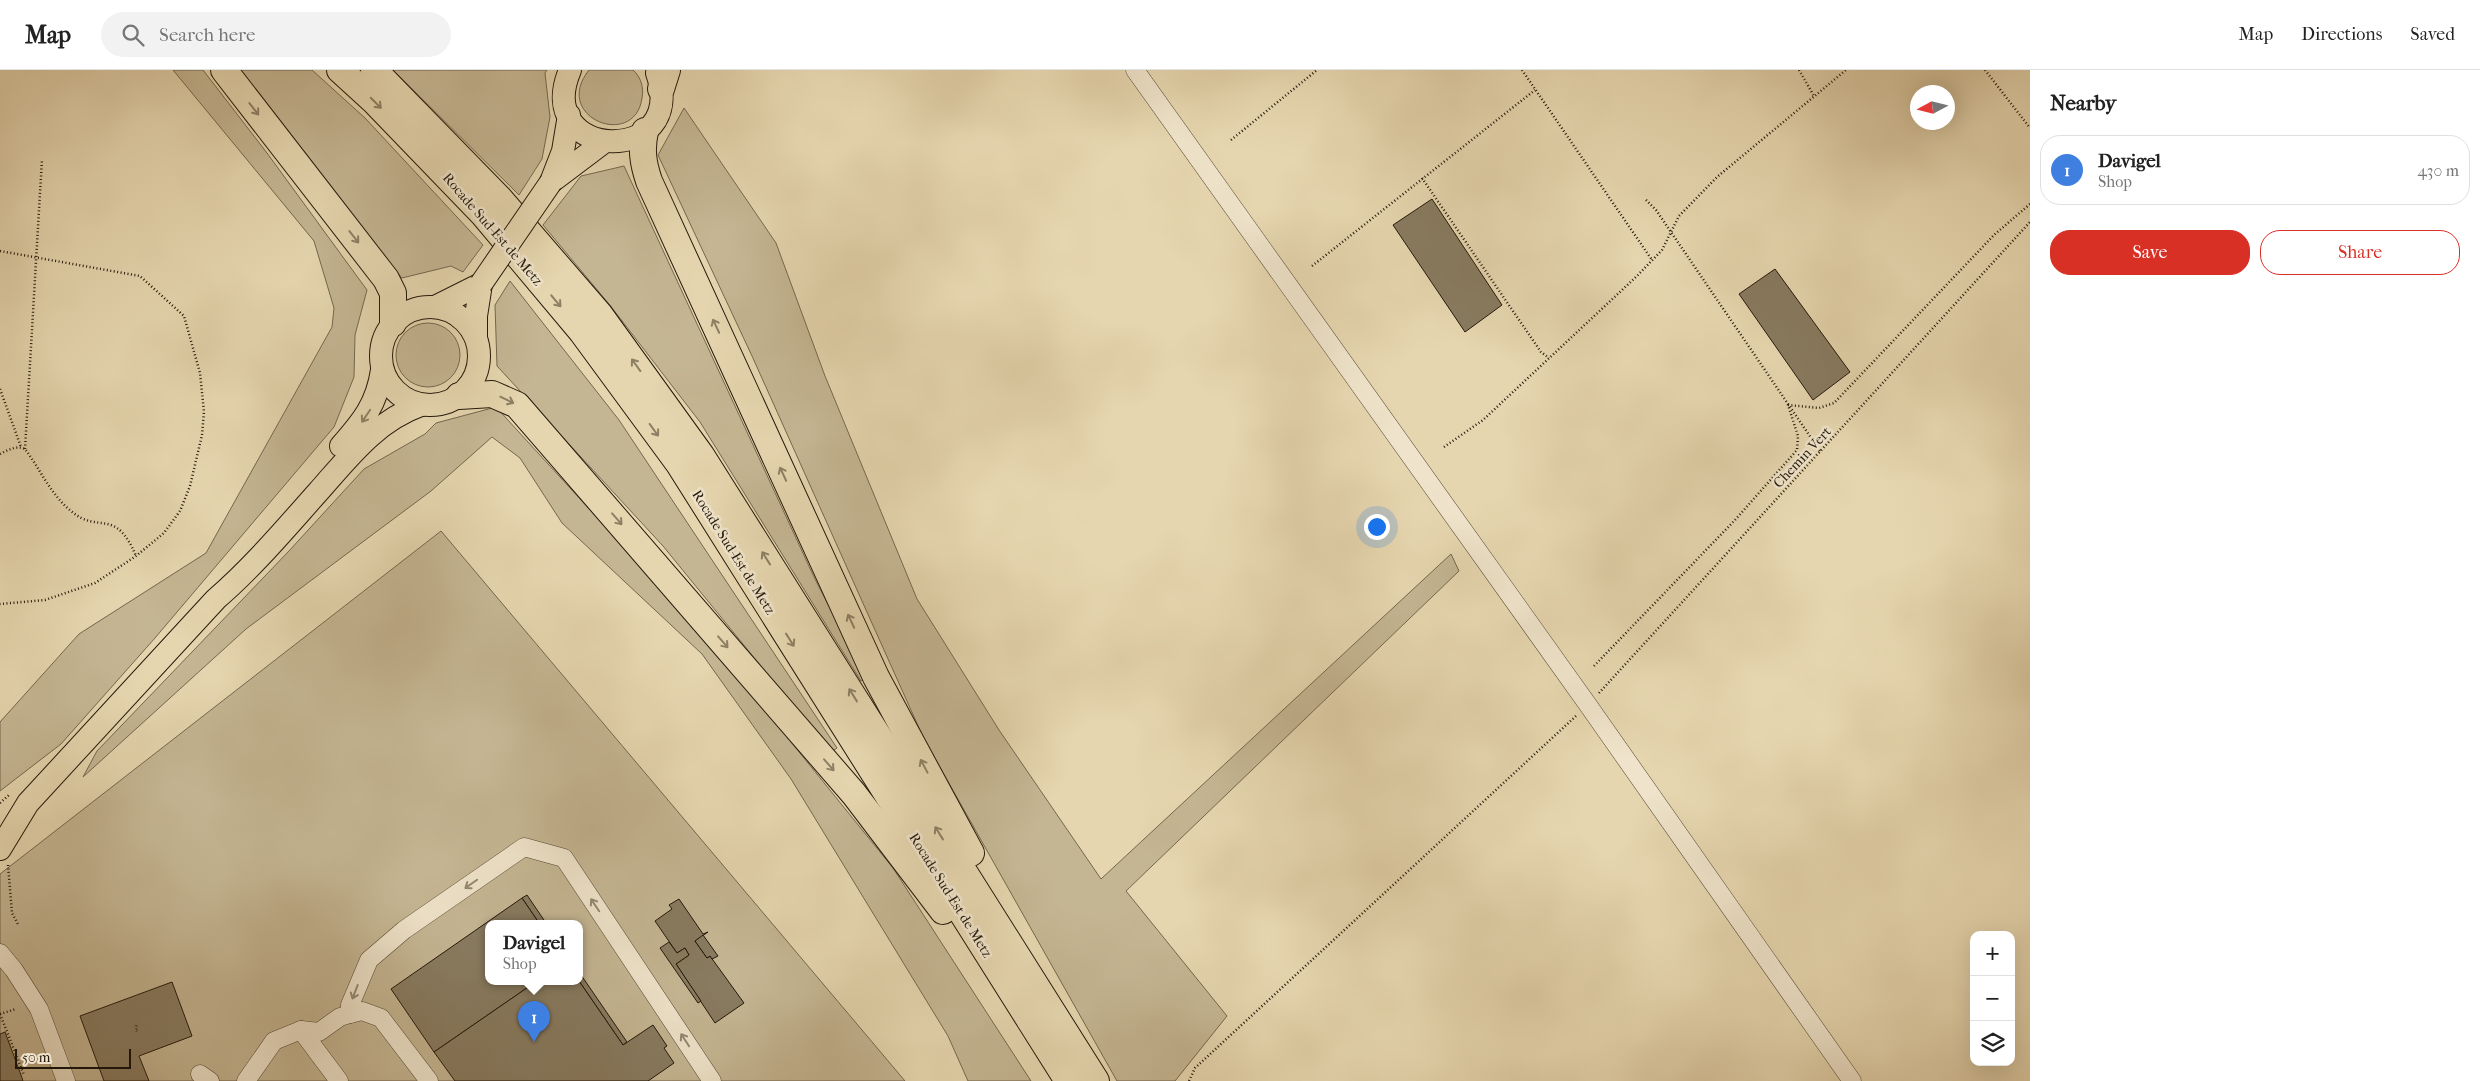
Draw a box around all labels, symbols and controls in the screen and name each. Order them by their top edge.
search box [101,12,451,57]
text: Map [25,21,71,49]
icon: search [119,21,147,49]
text: Search here [159,24,255,46]
text: Map [2239,24,2273,45]
text: Directions [2301,24,2382,45]
text: Saved [2410,24,2455,45]
north arrow [1910,85,1955,130]
text: Nearby [2050,91,2116,115]
one-way arrow [370,97,382,109]
one-way arrow [249,102,260,115]
text: Davigel [2098,150,2161,172]
text: 1 [2064,161,2070,180]
text: 430 m [2417,161,2459,180]
street label: Rocade Sud-Est de Metz [439,170,546,289]
text: Shop [2098,172,2132,191]
one-way arrow [348,230,359,243]
button: Save [2050,230,2250,275]
button: Share [2260,230,2460,275]
one-way arrow [550,294,561,307]
one-way arrow [710,319,720,334]
one-way arrow [631,358,641,372]
one-way arrow [499,395,514,405]
one-way arrow [361,408,371,422]
one-way arrow [649,423,659,437]
street label: Chemin Vert [1770,423,1835,491]
one-way arrow [778,467,788,482]
street label: Rocade Sud-Est de Metz [688,487,779,618]
one-way arrow [611,512,622,525]
your location [1364,514,1390,540]
one-way arrow [761,551,771,565]
one-way arrow [845,614,855,629]
one-way arrow [785,633,795,647]
one-way arrow [717,635,729,648]
one-way arrow [847,688,858,702]
one-way arrow [823,758,835,771]
one-way arrow [919,759,929,774]
one-way arrow [934,826,944,840]
street label: Rocade Sud-Est de Metz [905,830,996,961]
one-way arrow [464,879,478,889]
one-way arrow [590,898,601,912]
popup [485,920,583,985]
map controls [1970,931,2015,1066]
button: + [1970,931,2015,976]
text: Davigel [503,932,565,954]
text: Shop [503,954,537,973]
button: − [1970,976,2015,1021]
one-way arrow [350,984,359,999]
pin: 1 [518,1001,550,1042]
house number: 3 [134,1020,138,1033]
button: layers [1970,1021,2015,1066]
one-way arrow [680,1034,690,1048]
scale bar [15,1046,131,1069]
text: 50 m [22,1049,50,1066]

